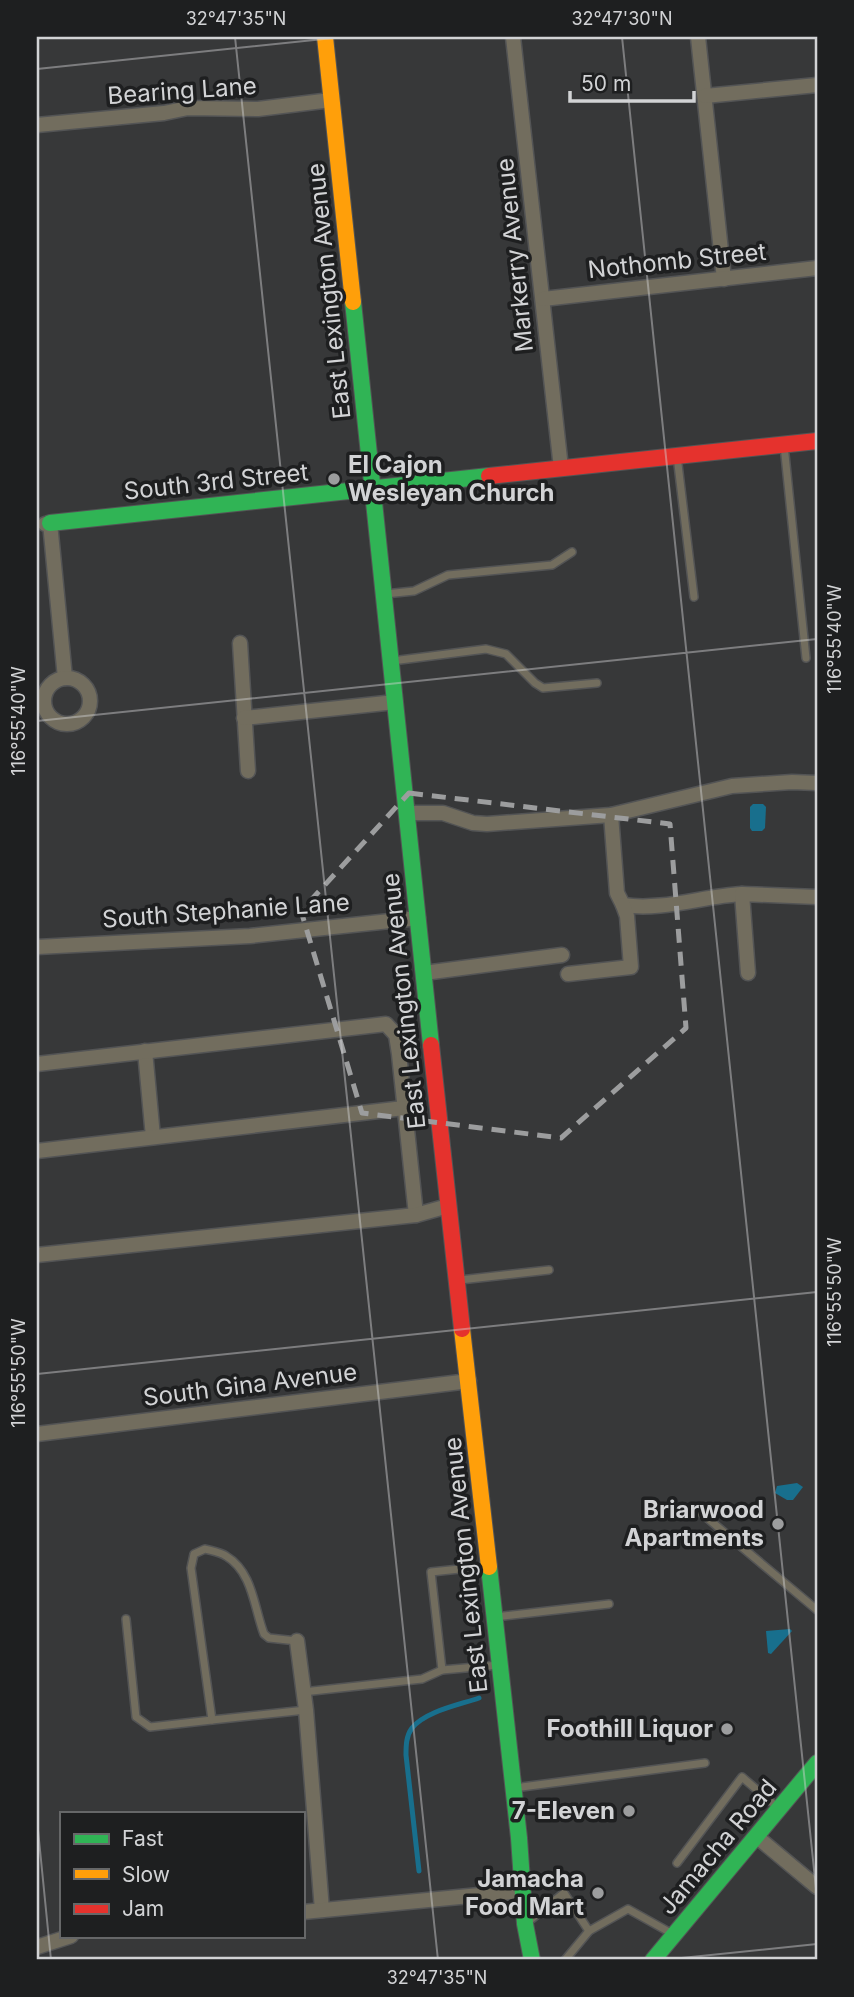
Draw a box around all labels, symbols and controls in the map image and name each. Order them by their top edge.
text: 32°47'35"N [186,8,286,29]
text: 32°47'30"N [571,8,673,29]
scale bar [570,60,695,104]
street label: Bearing Lane [106,71,258,110]
text: 50 m [581,71,631,96]
street label: Markerry Avenue [490,157,539,353]
street label: East Lexington Avenue [301,162,356,420]
street label: Nothomb Street [586,237,768,284]
place label: El Cajon Wesleyan Church [348,450,554,507]
street label: South 3rd Street [122,457,310,506]
marker: El Cajon Wesleyan Church [326,471,342,487]
text: 116°55'40"W [824,584,845,694]
text: 116°55'40"W [8,666,29,776]
street label: East Lexington Avenue [376,872,431,1130]
street label: South Stephanie Lane [101,887,351,934]
text: 116°55'50"W [824,1237,845,1347]
text: 116°55'50"W [8,1318,29,1428]
street label: South Gina Avenue [141,1357,359,1412]
street label: East Lexington Avenue [438,1436,493,1694]
place label: Briarwood Apartments [625,1495,764,1552]
marker: Briarwood Apartments [770,1516,786,1532]
place label: Foothill Liquor [547,1714,713,1743]
marker: Foothill Liquor [719,1721,735,1737]
street label: Jamacha Road [653,1773,783,1920]
place label: 7-Eleven [512,1796,615,1825]
marker: 7-Eleven [621,1803,637,1819]
legend [60,1812,304,1938]
text: Fast [122,1826,164,1851]
text: Slow [122,1862,170,1887]
place label: Jamacha Food Mart [465,1864,584,1921]
marker: Jamacha Food Mart [590,1885,606,1901]
text: Jam [122,1896,164,1921]
text: 32°47'35"N [387,1967,487,1988]

